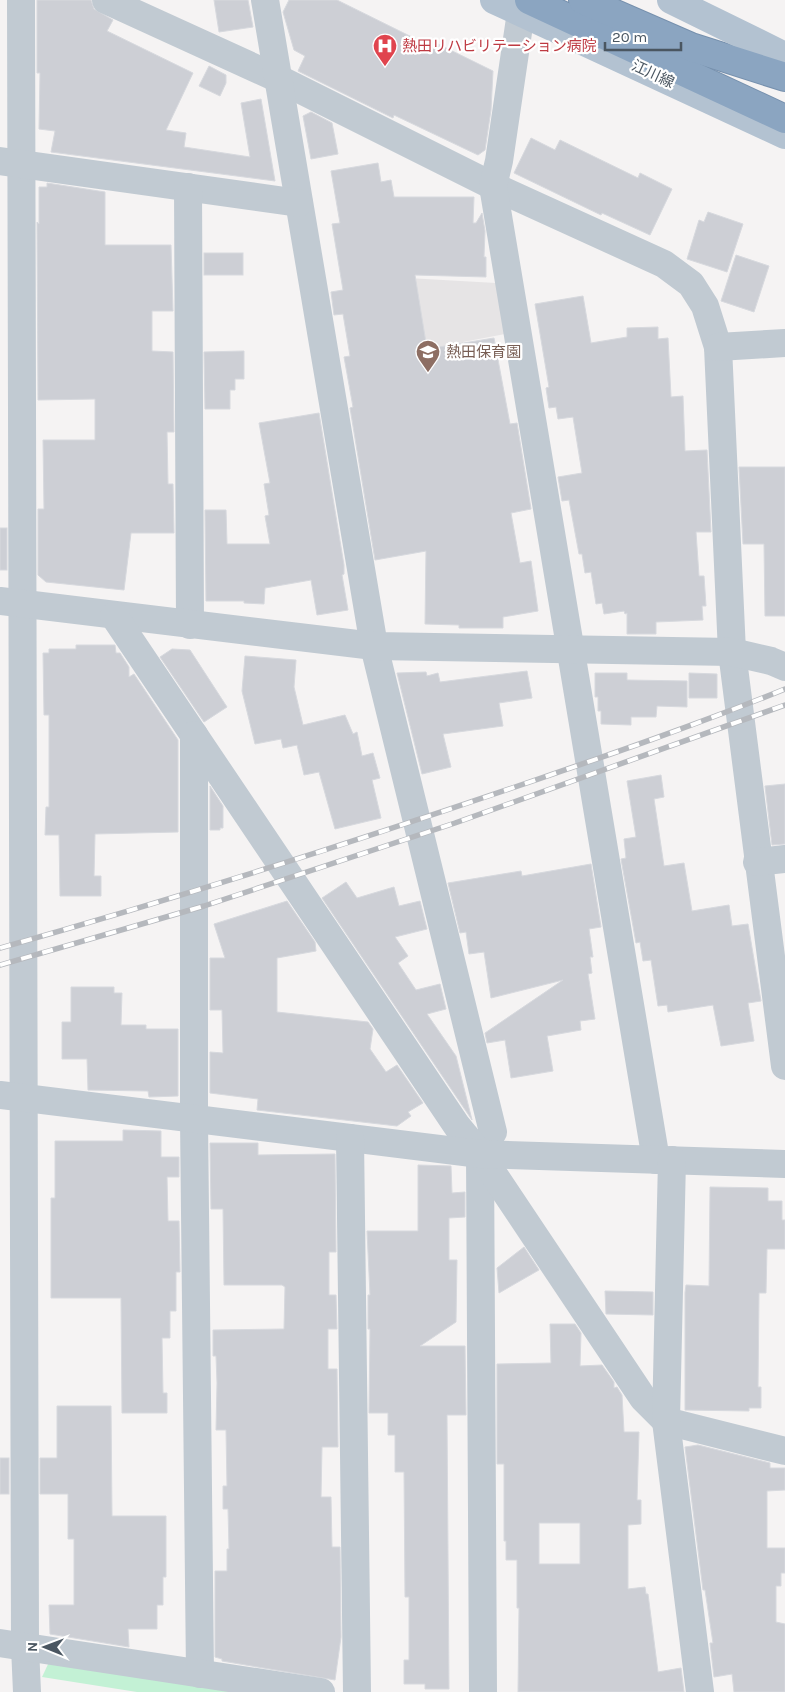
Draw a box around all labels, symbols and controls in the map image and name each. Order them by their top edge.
scale bar [605,20,681,52]
text: 20 m [612,28,647,46]
hospital icon: 熱田リハビリテーション病院 [372,33,398,67]
place label: 熱田リハビリテーション病院 [402,37,597,55]
street label: 江川線 [629,56,677,92]
school or university icon: 熱田保育園 [415,339,441,373]
place label: 熱田保育園 [446,343,521,361]
north arrow [20,1622,70,1672]
text: N [24,1642,41,1652]

